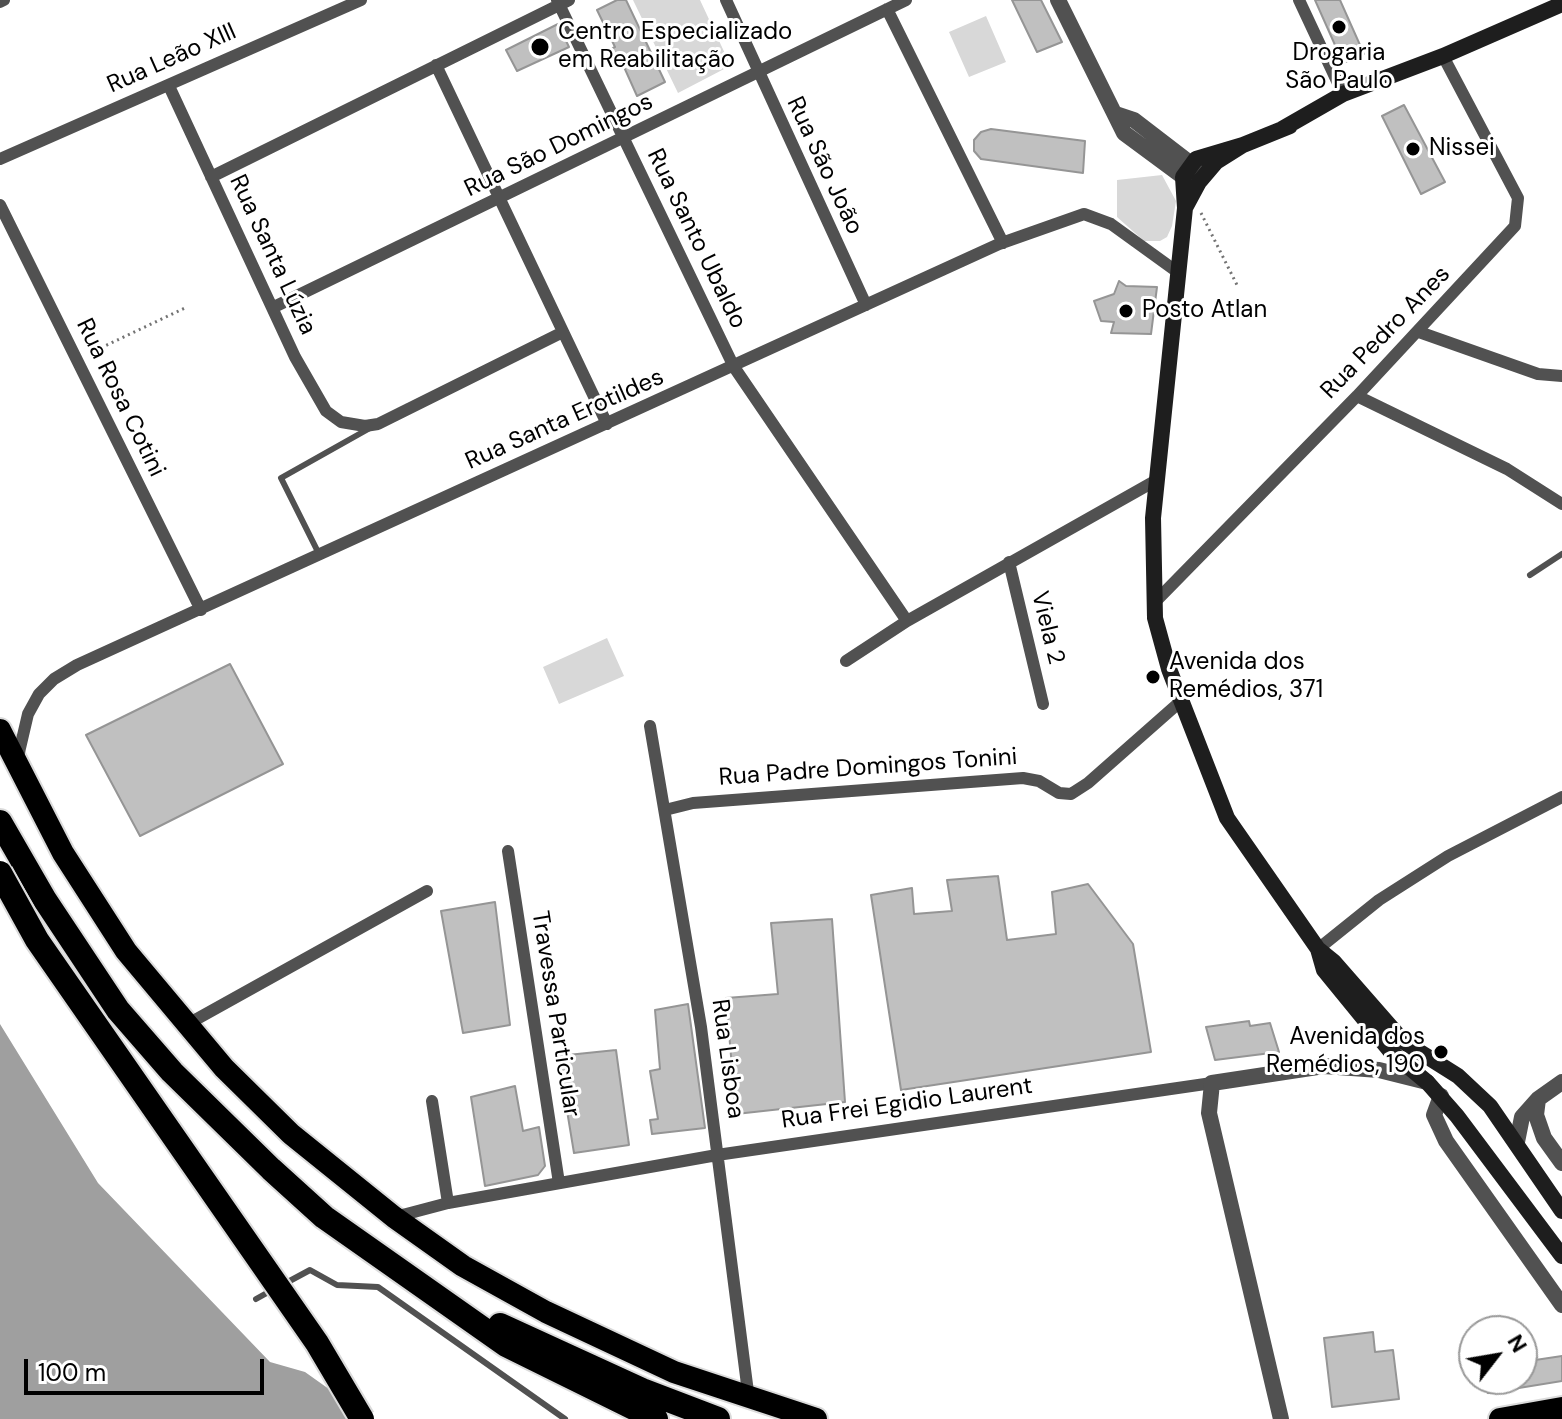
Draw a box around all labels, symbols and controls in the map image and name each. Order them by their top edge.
street label: Rua Leão XIII [103,18,241,100]
marker: Drogaria São Paulo [1330,18,1348,36]
place label: Centro Especializado em Reabilitação [558,19,792,75]
marker: Centro Especializado em Reabilitação [529,36,551,58]
place label: Drogaria São Paulo [1285,40,1393,96]
street label: Rua São Domingos [460,88,658,204]
street label: Rua São João [780,93,868,239]
place label: Nissei [1429,135,1495,163]
marker: Nissei [1404,140,1422,158]
street label: Rua Santo Ubaldo [640,144,752,334]
street label: Rua Santa Lúzia [222,170,322,340]
street label: Rua Pedro Anes [1315,260,1457,406]
place label: Posto Atlan [1142,297,1267,325]
marker: Posto Atlan [1117,302,1135,320]
street label: Rua Rosa Cotini [69,314,171,482]
street label: Rua Santa Erotildes [461,363,669,477]
street label: Viela 2 [1024,589,1070,667]
place label: Avenida dos Remédios, 371 [1169,649,1323,705]
marker: Avenida dos Remédios, 371 [1144,668,1162,686]
street label: Rua Padre Domingos Tonini [718,743,1018,793]
street label: Travessa Particular [525,909,585,1119]
street label: Rua Lisboa [704,997,750,1121]
place label: Avenida dos Remédios, 190 [1266,1024,1425,1080]
marker: Avenida dos Remédios, 190 [1432,1043,1450,1061]
street label: Rua Frei Egidio Laurent [780,1072,1034,1136]
north arrow [1458,1315,1538,1395]
text: N [1501,1329,1534,1358]
scale bar [28,1343,268,1393]
text: 100 m [38,1357,106,1388]

